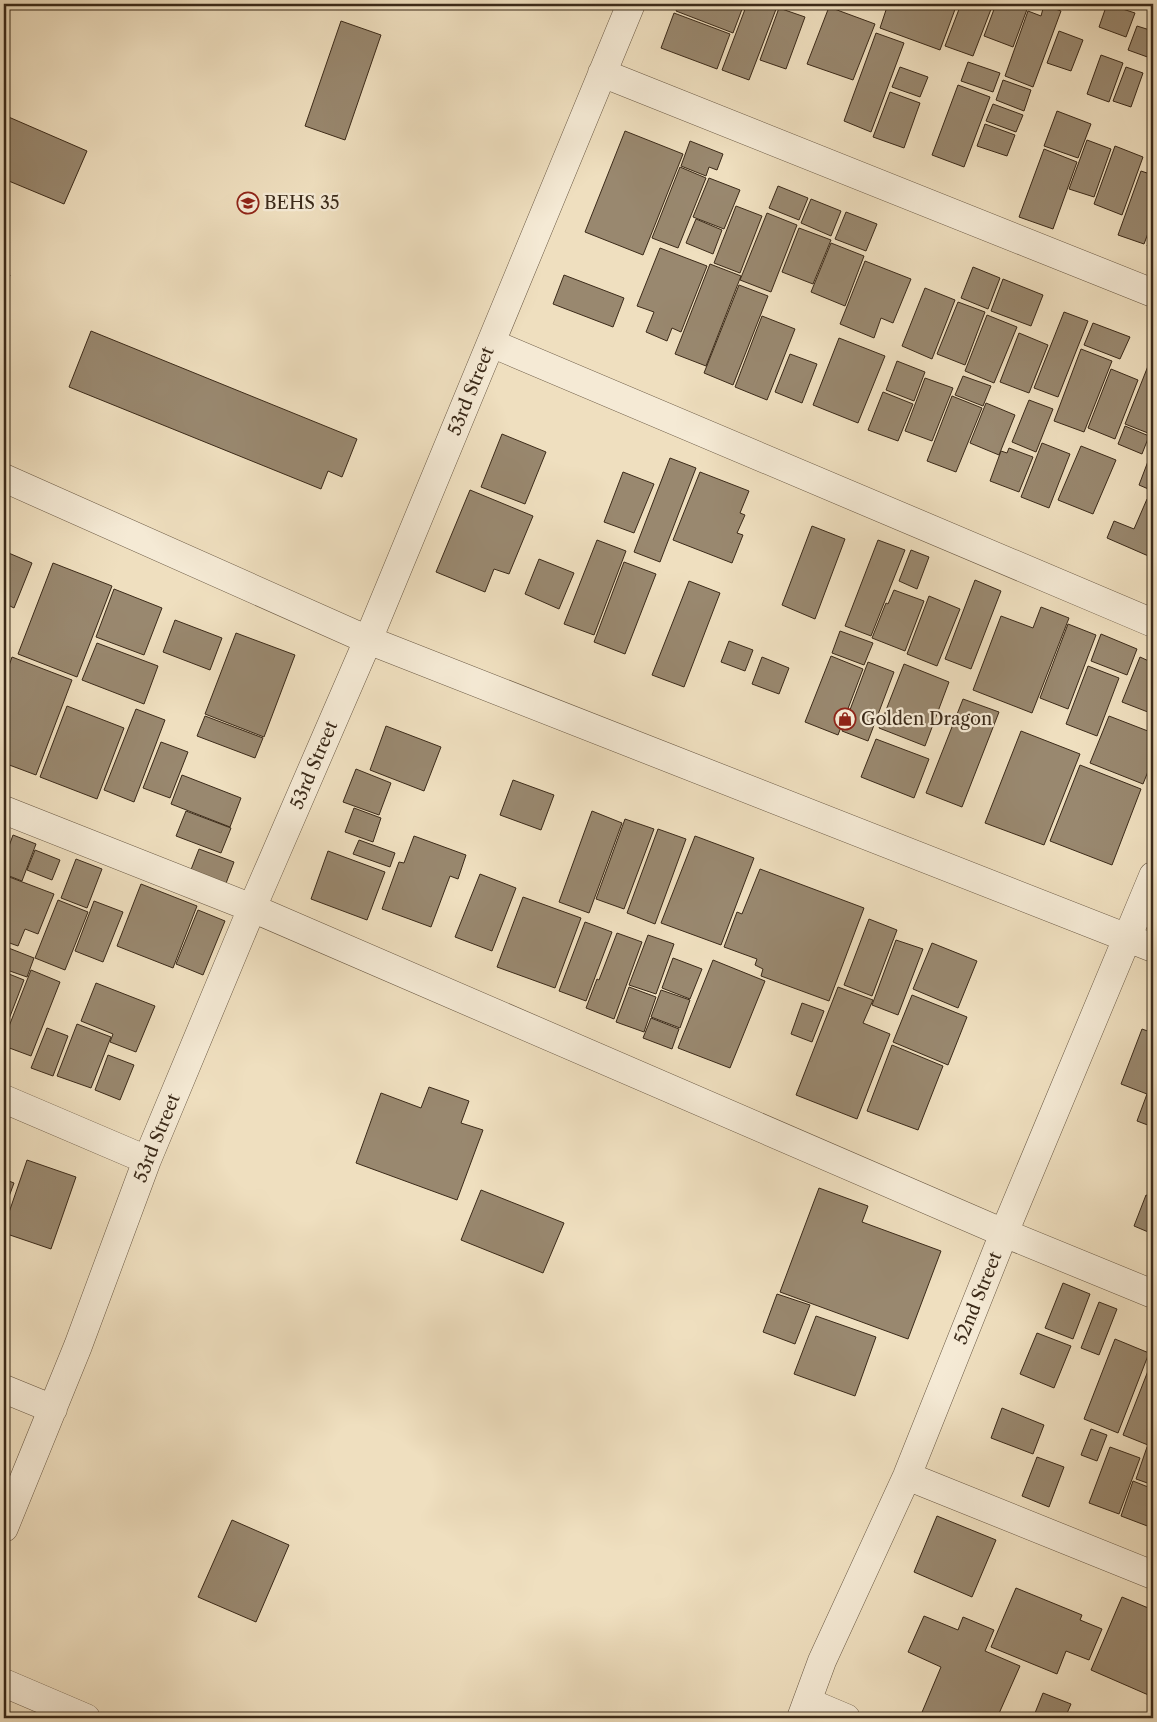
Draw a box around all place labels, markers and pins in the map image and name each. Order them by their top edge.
school or university icon: BEHS 35 [236,191,260,215]
place label: BEHS 35 [264,192,340,214]
shop icon: Golden Dragon [833,707,857,731]
place label: Golden Dragon [861,708,992,730]

